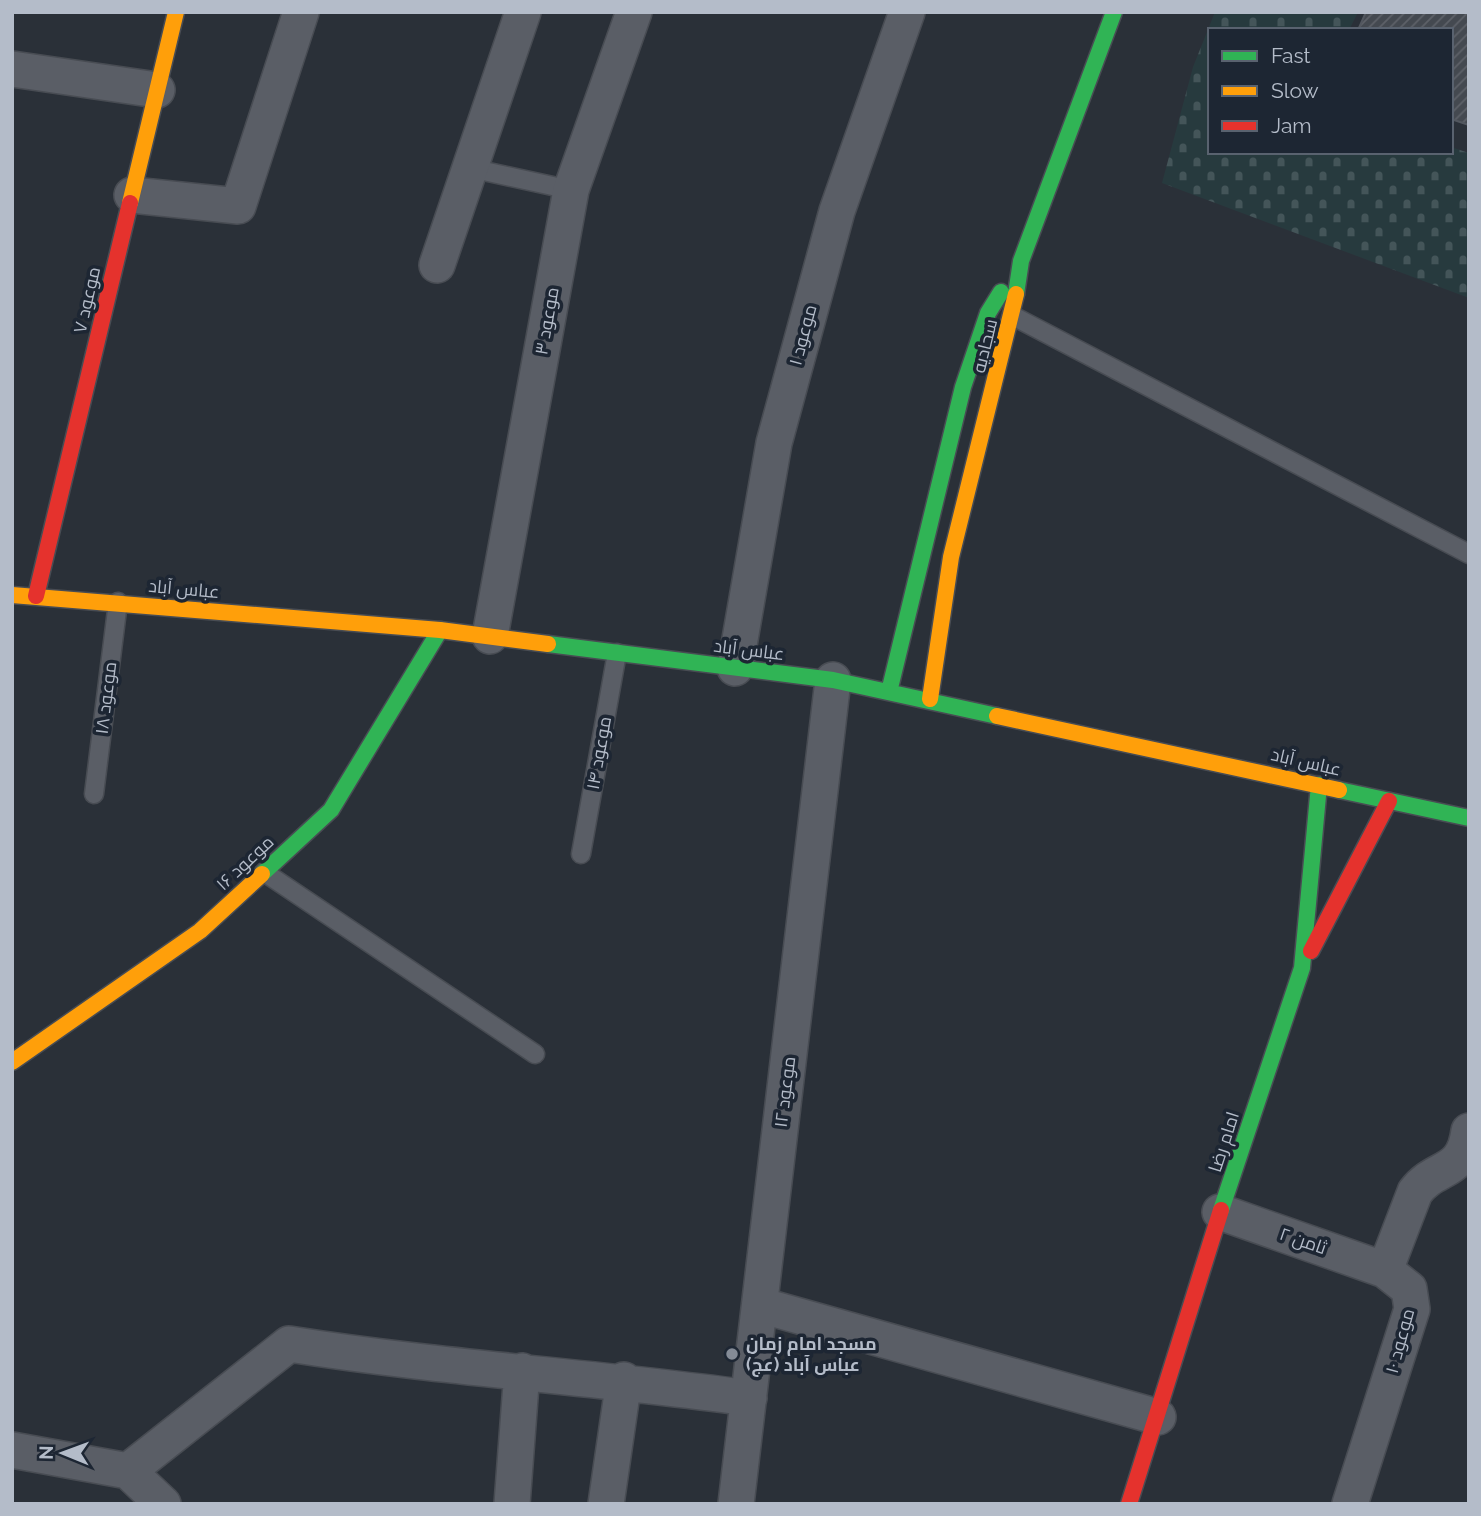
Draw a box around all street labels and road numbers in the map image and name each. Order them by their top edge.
street label: موعود ۷ [69,265,105,335]
street label: موعود ۳ [530,285,564,357]
street label: موعود ۱ [784,302,822,368]
street label: سجادیه [968,317,1001,375]
street label: عباس آباد [148,575,220,603]
street label: عباس آباد [712,635,786,665]
street label: موعود ۱۸ [91,660,121,736]
street label: موعود ۱۴ [582,715,616,791]
street label: عباس آباد [1269,743,1343,781]
street label: موعود ۱۶ [212,831,278,895]
street label: موعود ۱۲ [770,1055,800,1129]
street label: امام رضا [1204,1109,1245,1175]
street label: ثامن ۲ [1277,1223,1330,1259]
street label: موعود ۱۰ [1381,1306,1419,1376]

